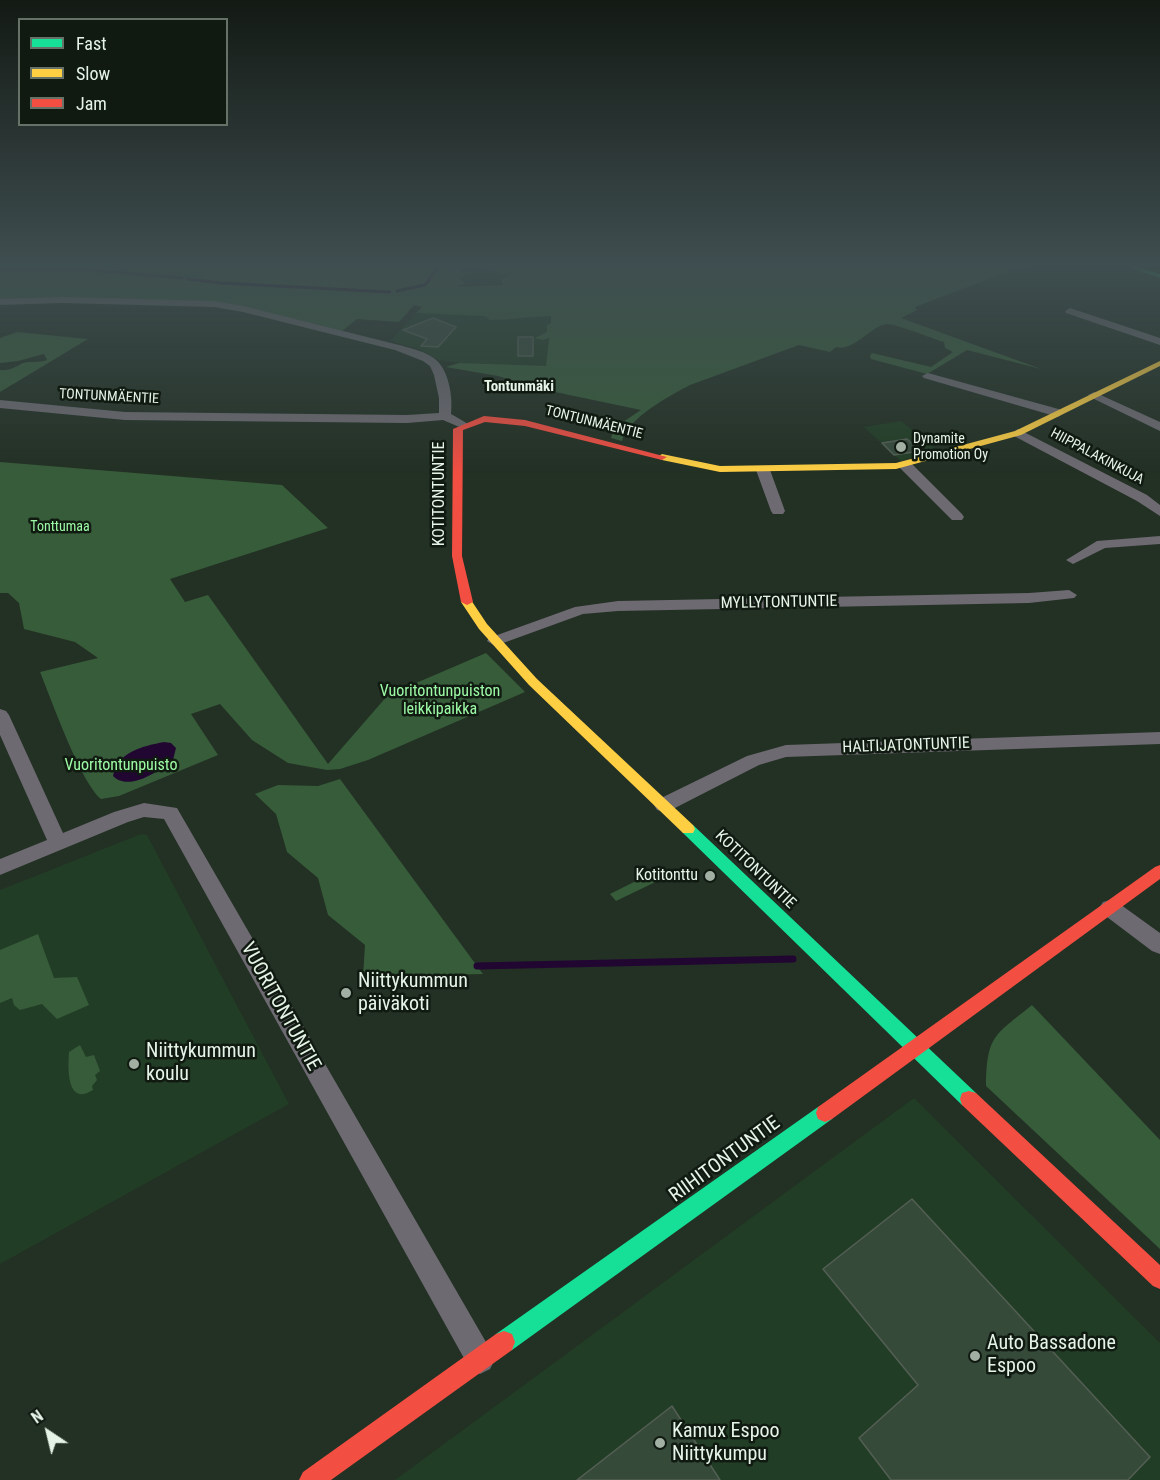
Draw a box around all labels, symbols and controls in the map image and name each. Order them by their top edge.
legend [18,18,228,126]
text: Fast [76,33,107,54]
text: Slow [76,63,110,84]
text: Jam [76,93,107,114]
district label: Tontunmäki [484,378,554,396]
street label: TONTUNMÄENTIE [59,386,159,408]
street label: TONTUNMÄENTIE [544,403,644,443]
street label: HIIPPALAKINKUJA [1048,425,1146,489]
place label: Dynamite Promotion Oy [913,431,988,464]
marker: Dynamite Promotion Oy [894,440,908,454]
street label: KOTITONTUNTIE [430,442,450,546]
park label: Tonttumaa [30,519,90,535]
street label: MYLLYTONTUNTIE [720,592,838,614]
park label: Vuoritontunpuiston leikkipaikka [380,682,500,720]
street label: HALTIJATONTUNTIE [842,734,970,758]
park label: Vuoritontunpuisto [65,756,177,776]
street label: KOTITONTUNTIE [711,827,799,913]
place label: Kotitonttu [635,866,698,886]
marker: Kotitonttu [703,869,717,883]
street label: VUORITONTUNTIE [235,939,325,1075]
place label: Niittykummun päiväkoti [358,970,468,1017]
marker: Niittykummun päiväkoti [339,986,353,1000]
place label: Niittykummun koulu [146,1040,256,1087]
marker: Niittykummun koulu [127,1057,141,1071]
street label: RIIHITONTUNTIE [665,1112,785,1208]
place label: Auto Bassadone Espoo [987,1332,1116,1379]
marker: Auto Bassadone Espoo [968,1349,982,1363]
north arrow [18,1402,78,1462]
text: N [28,1406,47,1427]
place label: Kamux Espoo Niittykumpu [672,1420,780,1467]
marker: Kamux Espoo Niittykumpu [653,1436,667,1450]

